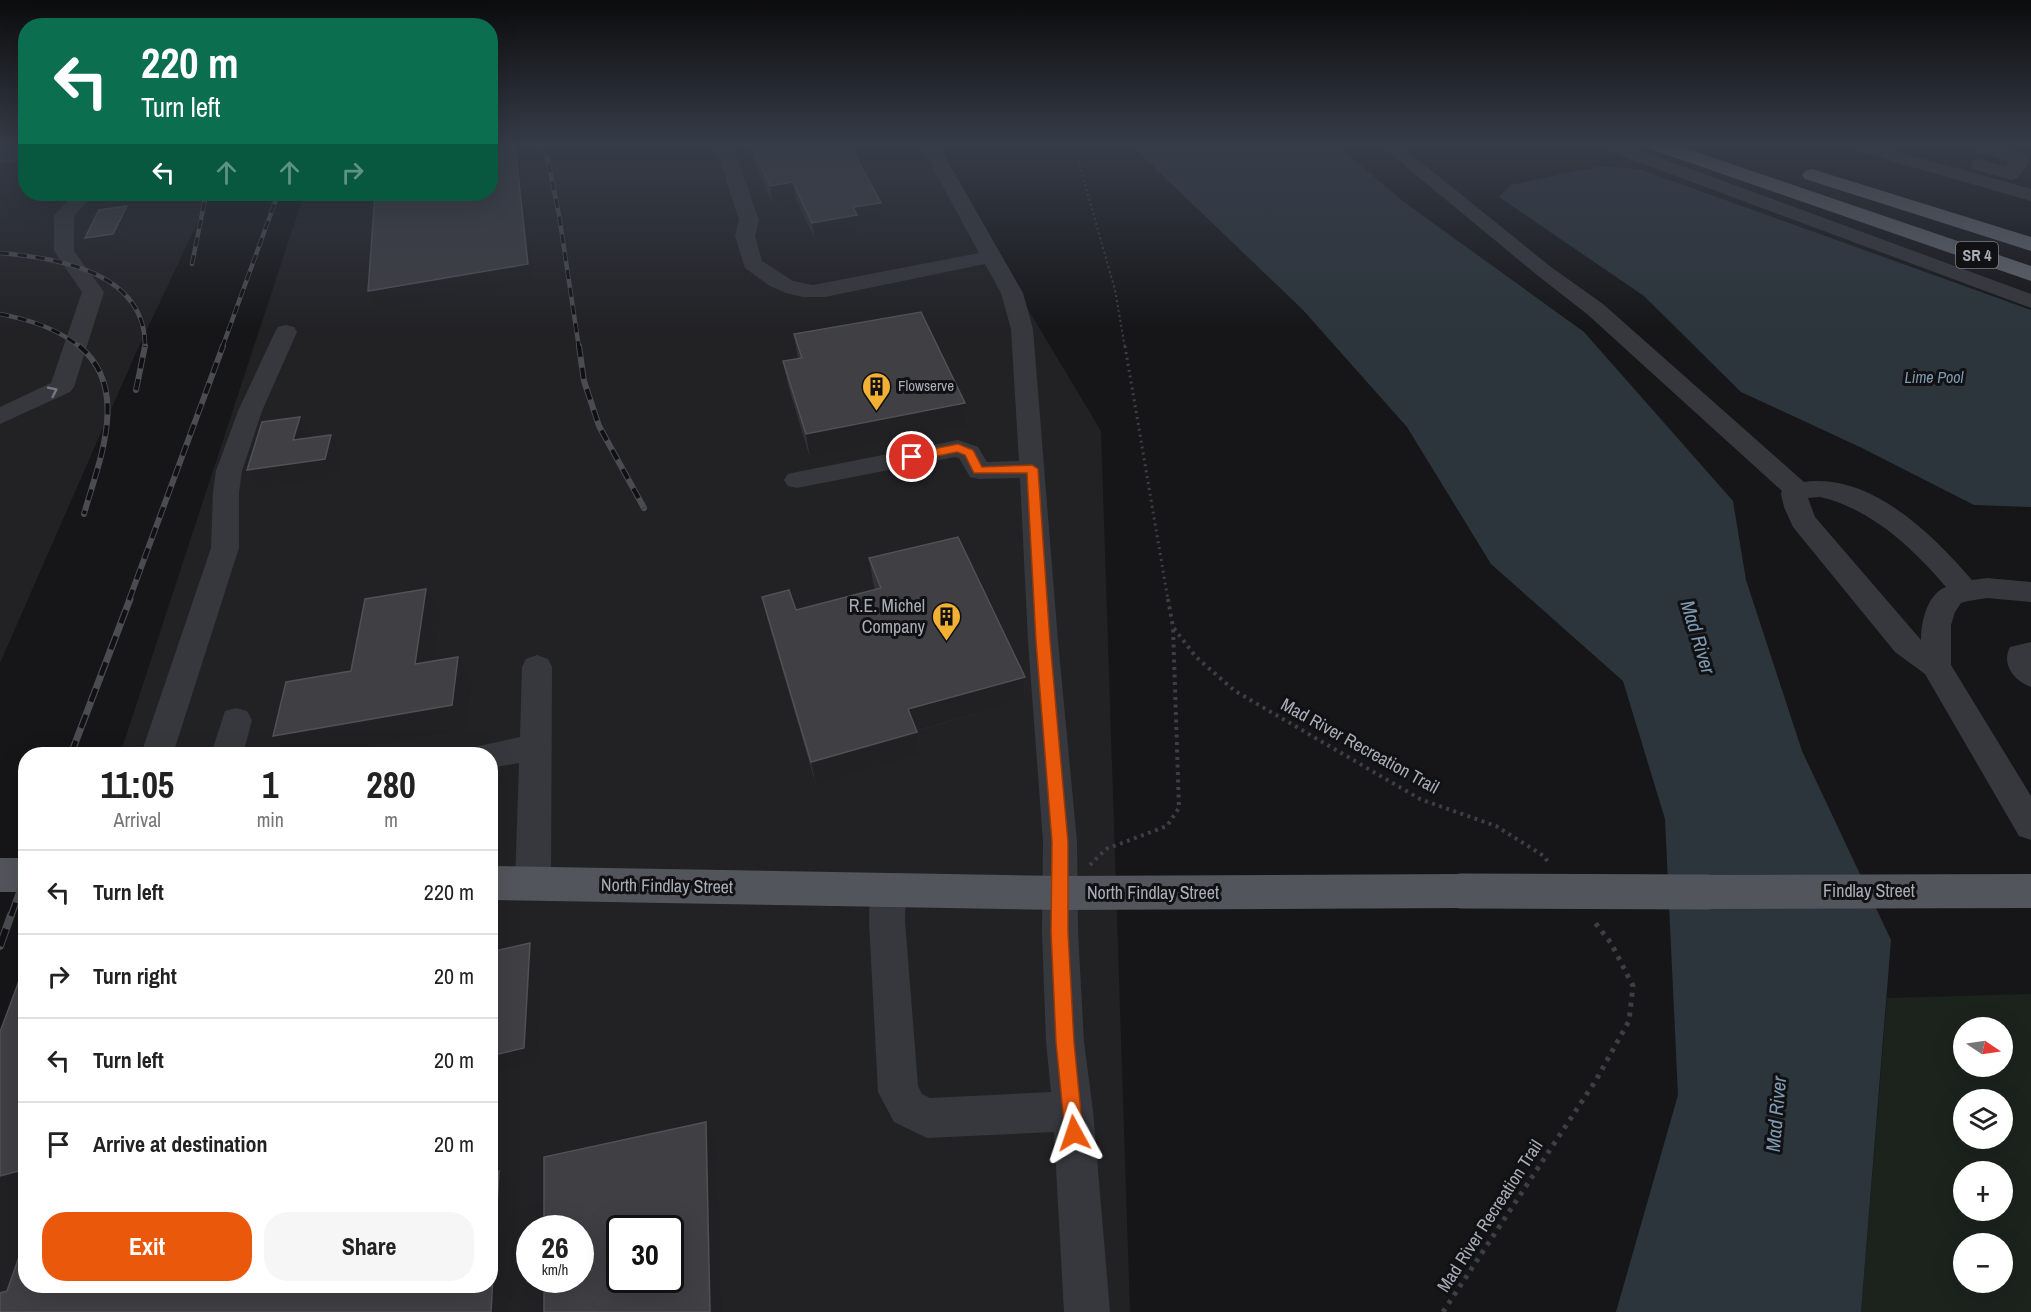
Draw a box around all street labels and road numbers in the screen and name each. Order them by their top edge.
road number: SR 4 [1956,242,1998,268]
street label: Mad River Recreation Trail [1277,692,1444,799]
street label: North Findlay Street [601,872,733,899]
street label: Findlay Street [1823,878,1915,903]
street label: North Findlay Street [1087,880,1219,905]
street label: Mad River Recreation Trail [1431,1135,1548,1297]

